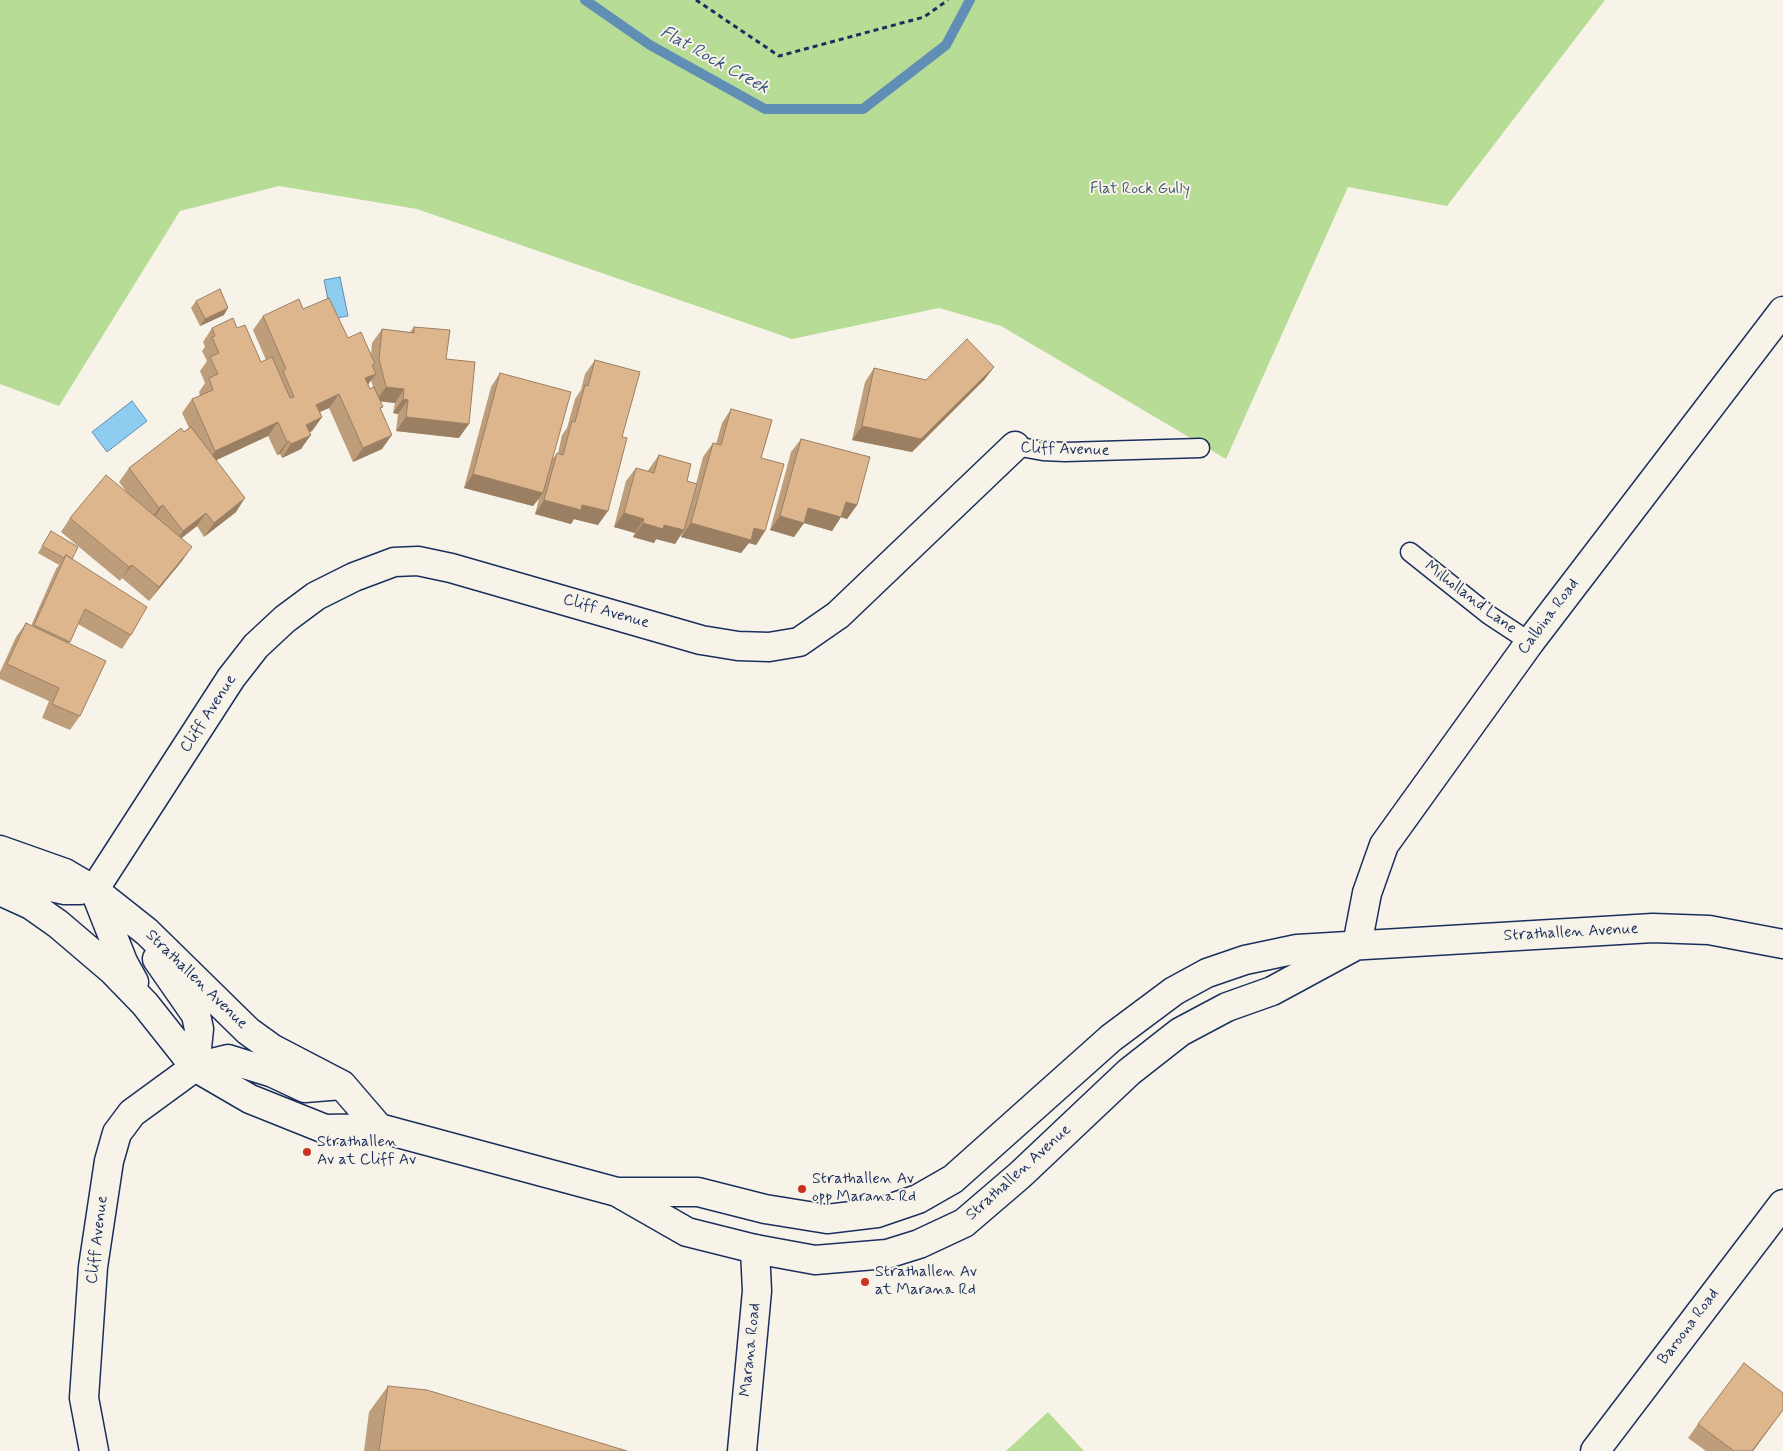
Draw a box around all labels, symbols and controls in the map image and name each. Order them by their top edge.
water label: Flat Rock Creek [656,22,772,100]
park label: Flat Rock Gully [1090,180,1190,200]
street label: Cliff Avenue [1020,439,1110,461]
street label: Milholland Lane [1420,557,1520,639]
street label: Calbina Road [1514,575,1584,659]
street label: Cliff Avenue [561,590,651,634]
street label: Cliff Avenue [177,671,241,757]
street label: Strathallen Avenue [1503,920,1639,946]
street label: Strathallen Avenue [141,926,251,1034]
street label: Strathallen Avenue [962,1121,1076,1225]
place label: Strathallen Av at Cliff Av [317,1133,416,1171]
marker: Strathallen Av at Cliff Av [301,1146,313,1158]
place label: Strathallen Av opp Marana Rd [812,1170,916,1208]
marker: Strathallen Av opp Marana Rd [796,1183,808,1195]
street label: Cliff Avenue [83,1195,113,1285]
place label: Strathallen Av at Marana Rd [875,1263,977,1301]
marker: Strathallen Av at Marana Rd [859,1276,871,1288]
street label: Baroona Road [1654,1285,1724,1369]
street label: Marana Road [737,1302,765,1398]

